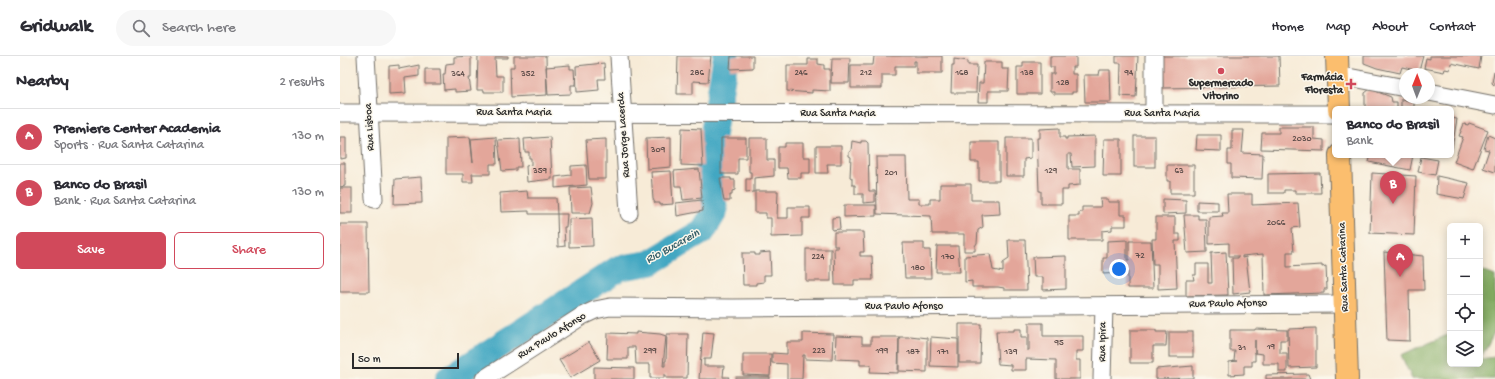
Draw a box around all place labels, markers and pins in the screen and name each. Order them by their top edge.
marker: Supermercado Vitorino [1216,66,1226,76]
place label: Farmácia Floresta [1300,71,1344,97]
place label: Supermercado Vitorino [1189,78,1254,103]
marker: Farmácia Floresta [1346,79,1356,89]
pin: B [1380,171,1406,204]
pin: A [1387,244,1413,277]

